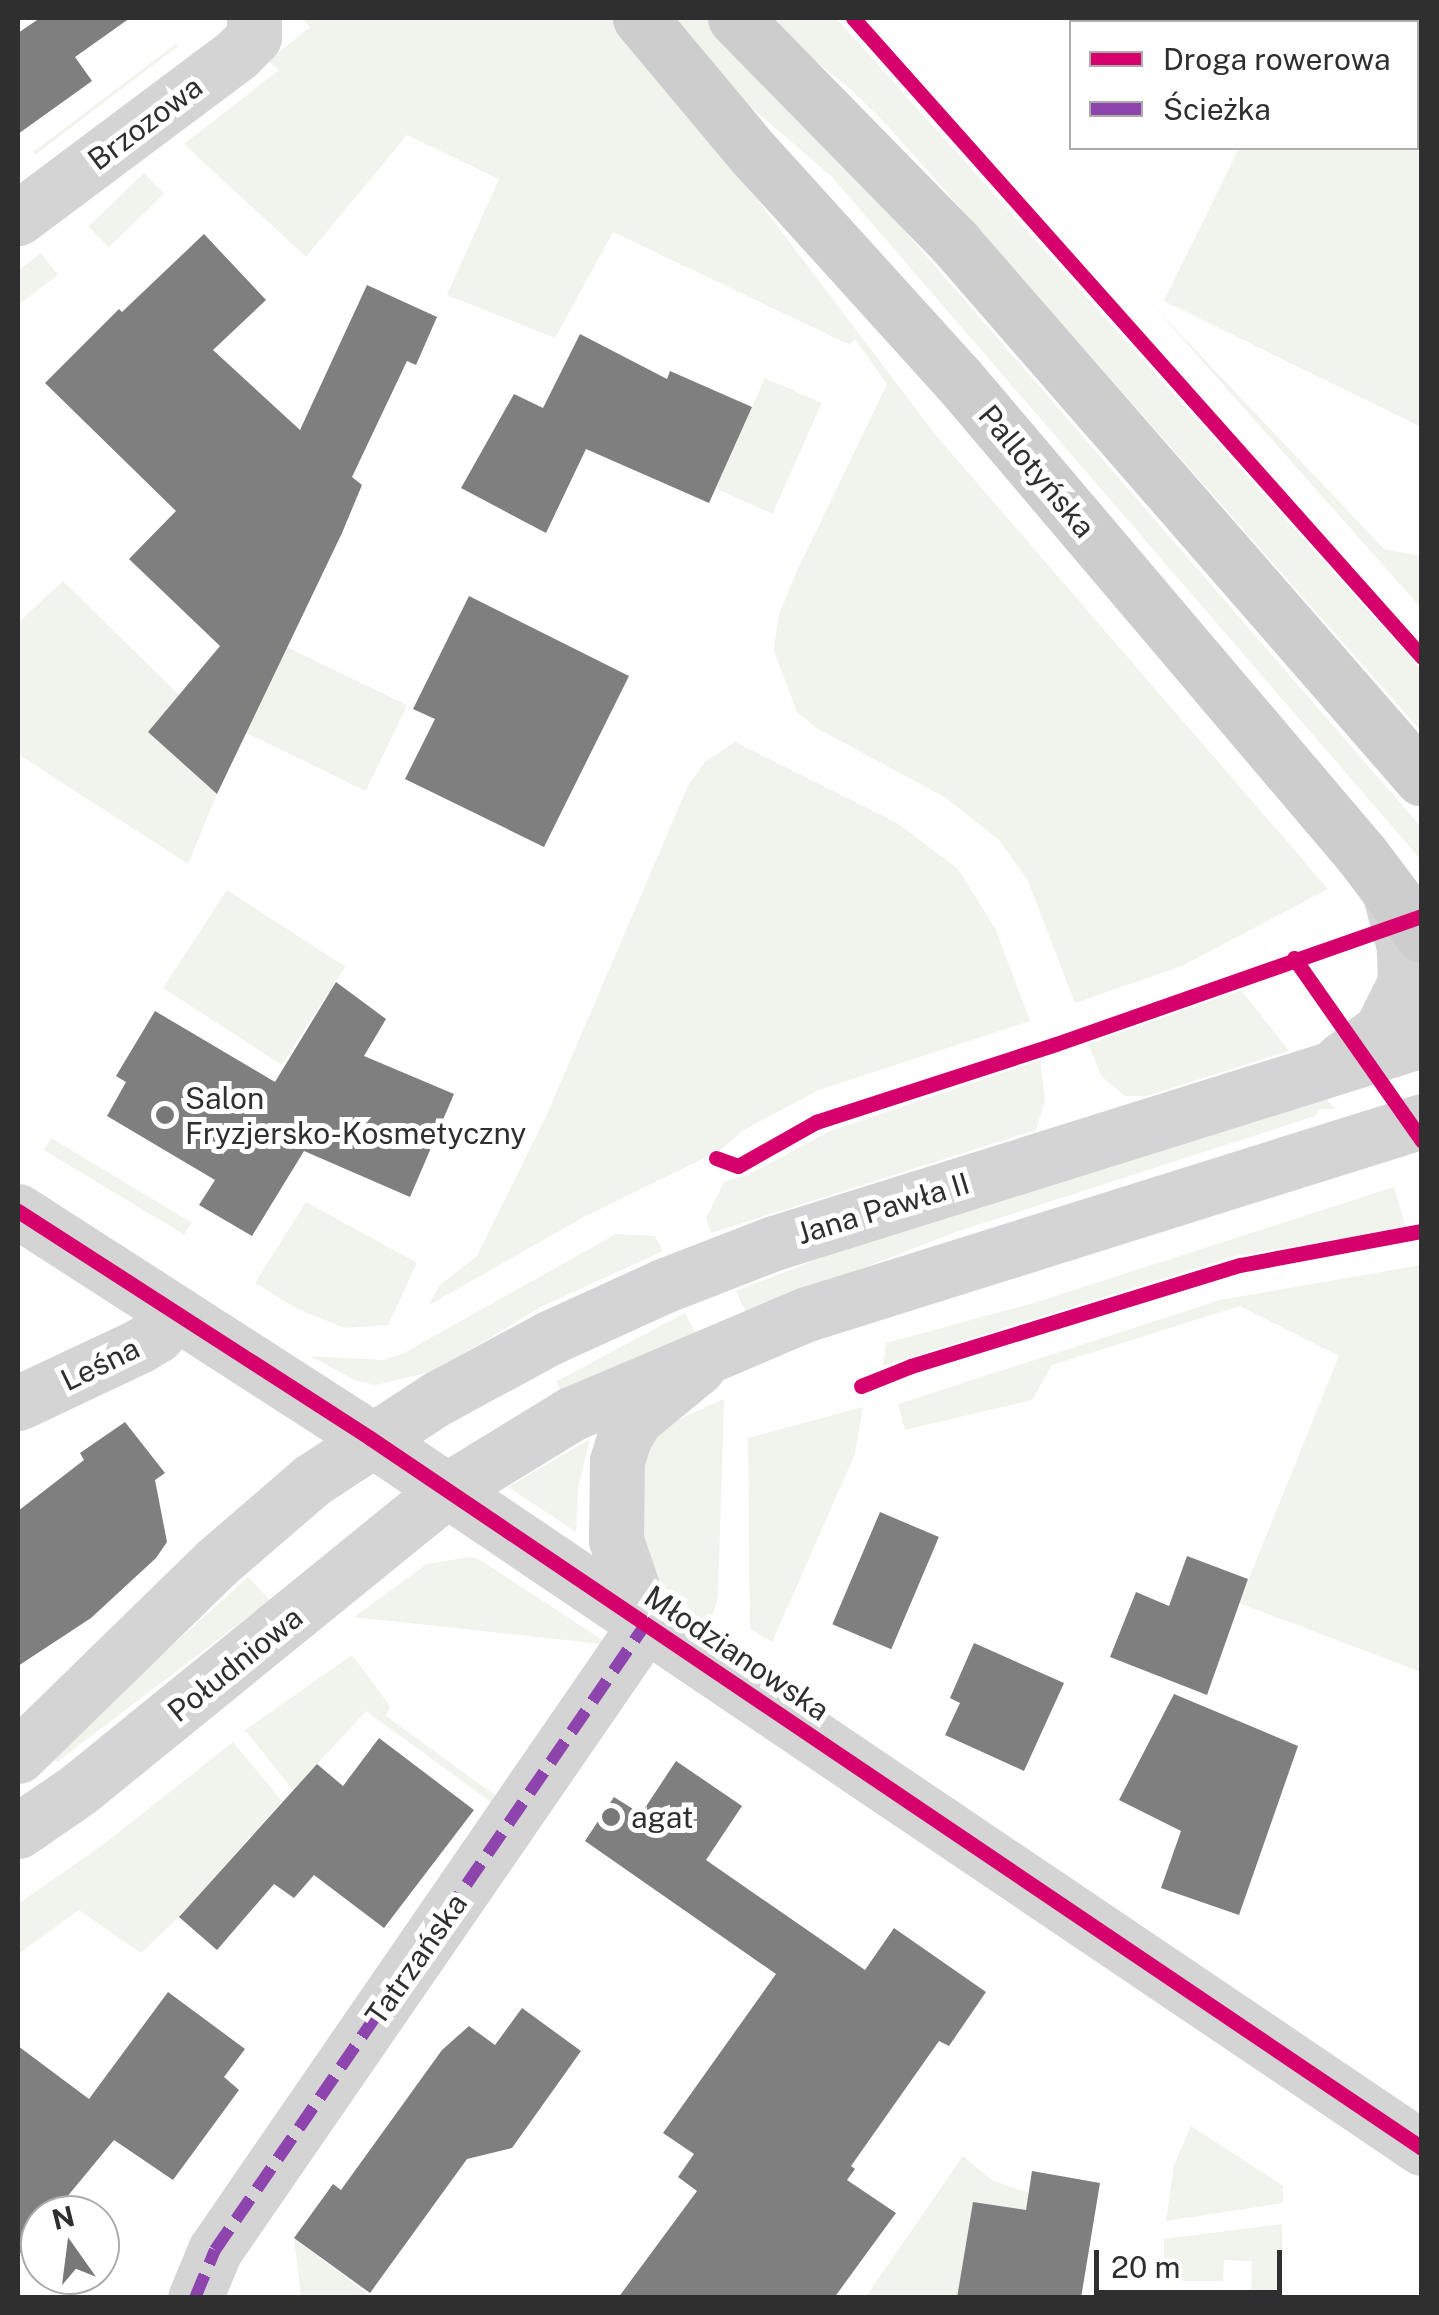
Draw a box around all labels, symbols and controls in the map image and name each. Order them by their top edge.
legend [1069,20,1419,150]
text: Droga rowerowa [1163,41,1390,77]
street label: Brzozowa [81,68,209,178]
text: Ścieżka [1163,91,1271,127]
street label: Pallotyńska [971,397,1103,545]
place label: Salon Fryzjersko-Kosmetyczny [185,1080,526,1150]
marker: Salon Fryzjersko-Kosmetyczny [154,1104,176,1126]
street label: Jana Pawła II [792,1165,974,1251]
street label: Leśna [55,1330,145,1398]
street label: Młodzianowska [638,1578,836,1728]
street label: Południowa [161,1599,309,1729]
place label: agat [631,1799,693,1835]
marker: agat [600,1806,622,1828]
street label: Tatrzańska [358,1886,474,2032]
north arrow [20,2195,120,2295]
text: N [48,2199,78,2236]
scale bar [1099,2230,1286,2292]
text: 20 m [1111,2249,1180,2285]

